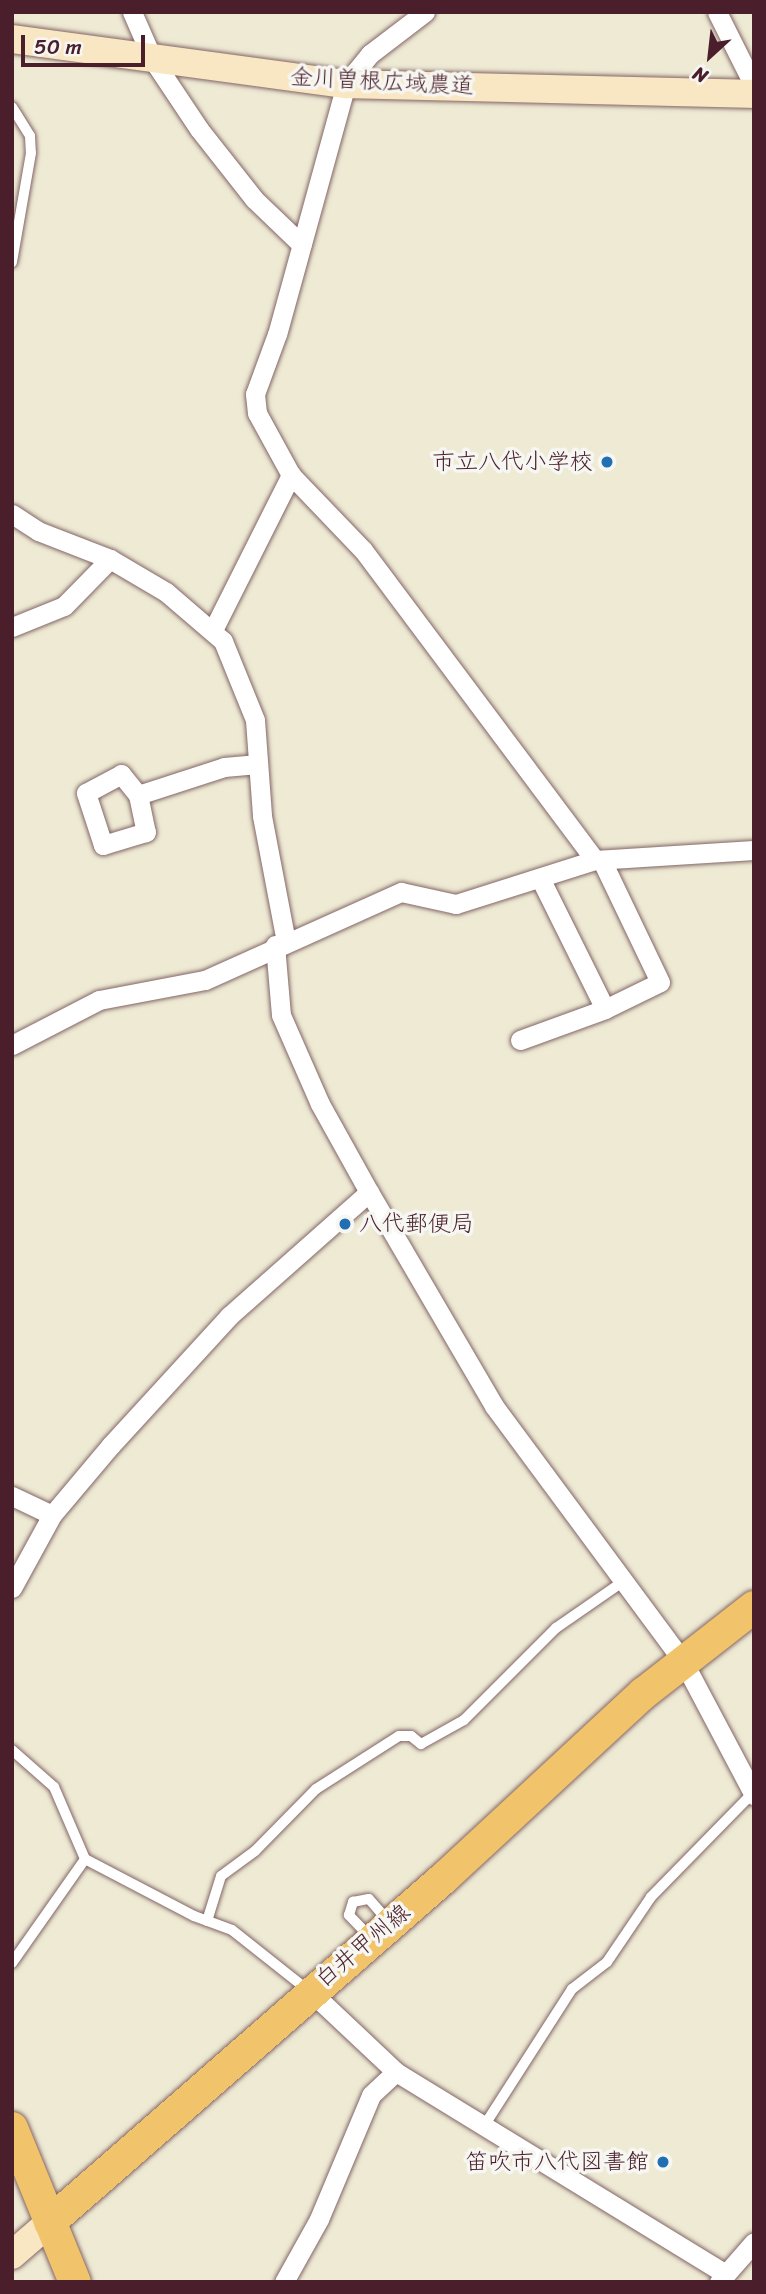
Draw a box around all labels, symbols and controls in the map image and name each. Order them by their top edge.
scale bar [24,21,149,65]
north arrow [675,21,745,91]
text: 50 m [34,28,82,66]
text: N [687,57,714,93]
street label: 金川曽根広域農道 [289,63,475,101]
place label: 市立八代小学校 [432,448,593,476]
marker: 市立八代小学校 [599,454,615,470]
place label: 八代郵便局 [359,1210,474,1238]
marker: 八代郵便局 [337,1216,353,1232]
street label: 白井甲州線 [310,1898,416,1994]
place label: 笛吹市八代図書館 [465,2148,649,2176]
marker: 笛吹市八代図書館 [655,2154,671,2170]

